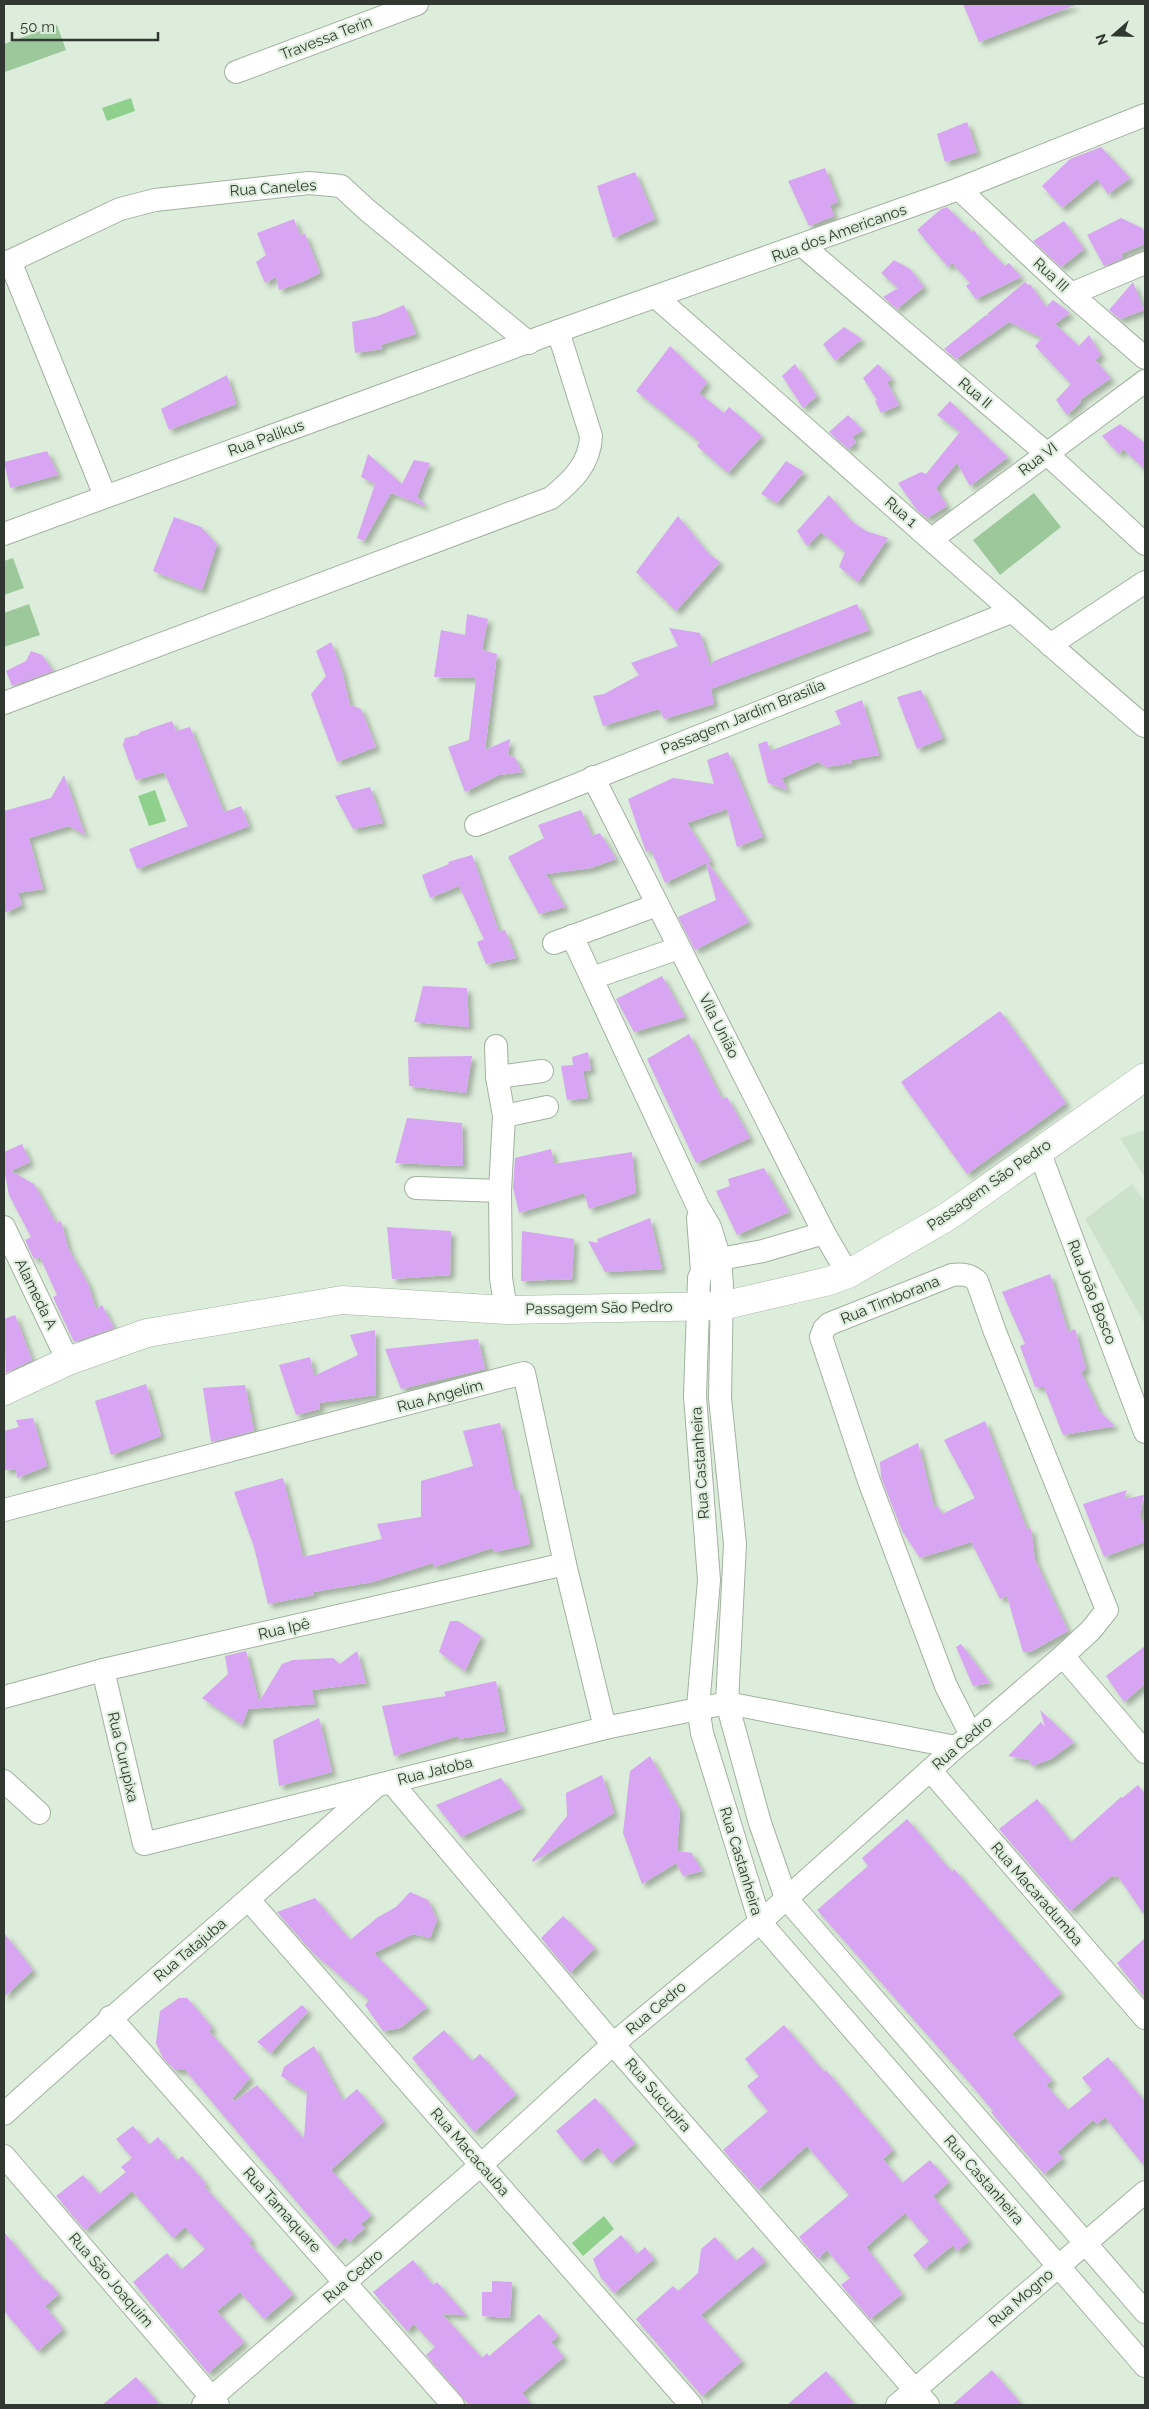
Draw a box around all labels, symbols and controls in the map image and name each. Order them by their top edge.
scale bar [12,10,159,42]
north arrow [1089,10,1139,60]
street label: Travessa Terin [277,12,375,64]
text: 50 m [20,18,55,36]
text: N [1092,32,1111,47]
street label: Rua Caneles [229,176,317,200]
street label: Rua dos Americanos [769,200,909,266]
street label: Rua III [1030,254,1072,296]
street label: Rua II [955,374,995,412]
street label: Rua Palikus [226,416,306,460]
street label: Rua VI [1015,439,1061,479]
street label: Rua 1 [881,493,921,531]
street label: Passagem Jardim Brasília [658,676,828,758]
street label: Vila União [695,991,743,1061]
street label: Passagem São Pedro [924,1135,1054,1235]
street label: Rua João Bosco [1064,1237,1120,1347]
street label: Alameda A [11,1256,61,1332]
street label: Rua Timborana [838,1272,942,1328]
street label: Passagem São Pedro [525,1298,673,1318]
street label: Rua Angelim [395,1376,485,1416]
street label: Rua Castanheira [687,1406,713,1520]
street label: Rua Ipê [256,1614,312,1644]
street label: Rua Curupixa [104,1710,142,1804]
street label: Rua Cedro [929,1712,995,1774]
street label: Rua Jatoba [396,1753,474,1789]
street label: Rua Castanheira [716,1805,766,1917]
street label: Rua Macaradumba [987,1839,1087,1949]
street label: Rua Tatajuba [150,1915,230,1985]
street label: Rua Cedro [622,1978,690,2038]
street label: Rua Sucupira [621,2054,695,2136]
street label: Rua Macacauba [427,2104,513,2200]
street label: Rua Castanheira [940,2132,1028,2228]
street label: Rua Tamaquare [239,2164,325,2256]
street label: Rua São Joaquim [65,2229,157,2331]
street label: Rua Cedro [320,2245,386,2307]
street label: Rua Mogno [985,2265,1057,2331]

